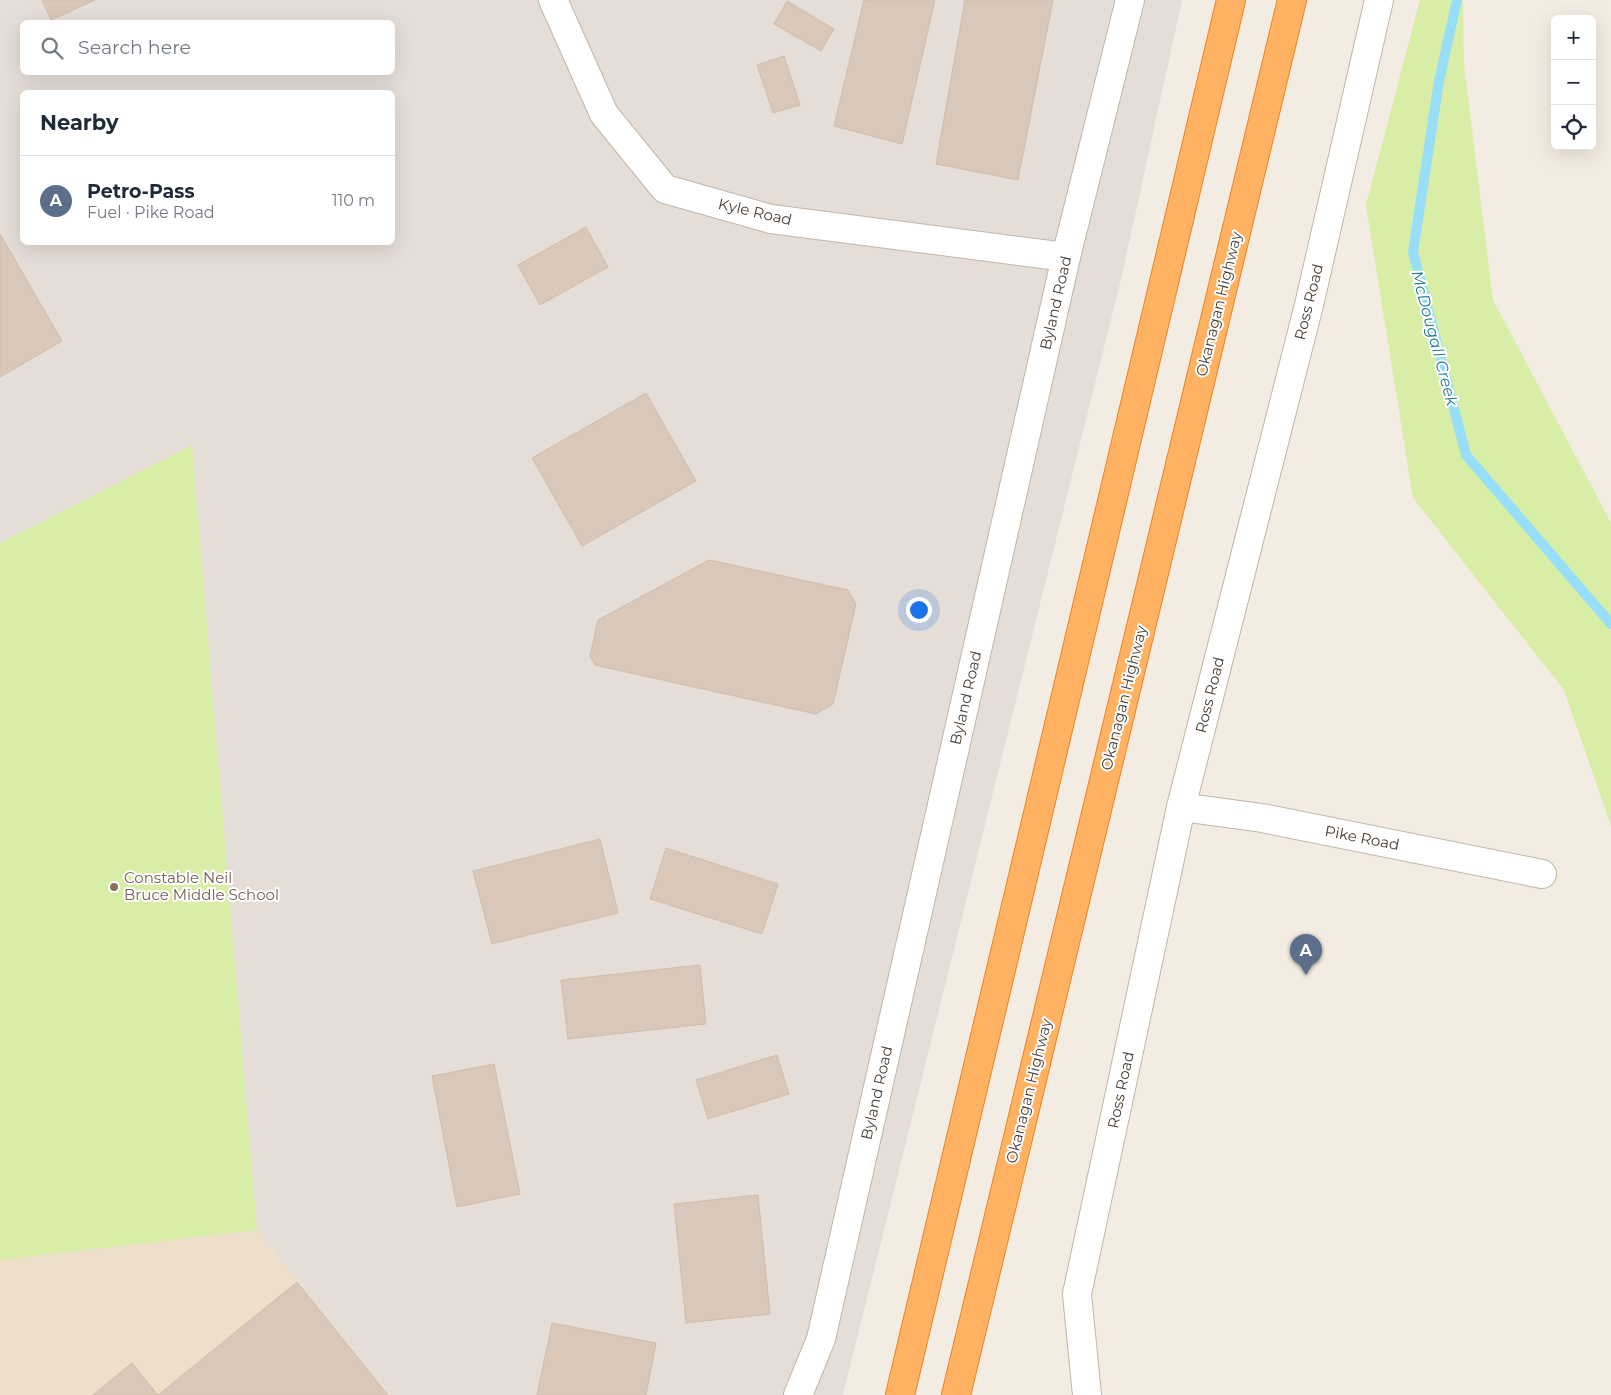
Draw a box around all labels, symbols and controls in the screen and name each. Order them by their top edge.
map controls [1551,15,1596,150]
button: + [1551,15,1596,60]
search box [20,20,395,75]
icon: search [38,34,66,62]
text: Search here [78,36,191,59]
button: − [1551,60,1596,105]
button: locate [1551,105,1596,150]
text: Nearby [40,110,119,135]
text: Petro-Pass [87,180,194,203]
text: A [50,191,62,210]
text: 110 m [332,191,375,210]
street label: Kyle Road [716,194,794,229]
text: Fuel · Pike Road [87,203,215,222]
street label: Okanagan Highway [1191,229,1246,378]
street label: Byland Road [1035,254,1076,352]
street label: Ross Road [1290,262,1327,342]
water label: McDougall Creek [1407,268,1462,409]
your location [906,597,932,623]
street label: Okanagan Highway [1096,623,1151,772]
street label: Byland Road [945,649,986,747]
street label: Ross Road [1191,655,1228,735]
street label: Pike Road [1323,821,1401,854]
place label: Constable Neil Bruce Middle School [124,868,279,904]
marker: Constable Neil Bruce Middle School [108,881,120,893]
pin: A [1290,934,1322,975]
street label: Okanagan Highway [1001,1016,1056,1165]
street label: Byland Road [856,1044,897,1142]
street label: Ross Road [1103,1050,1138,1130]

